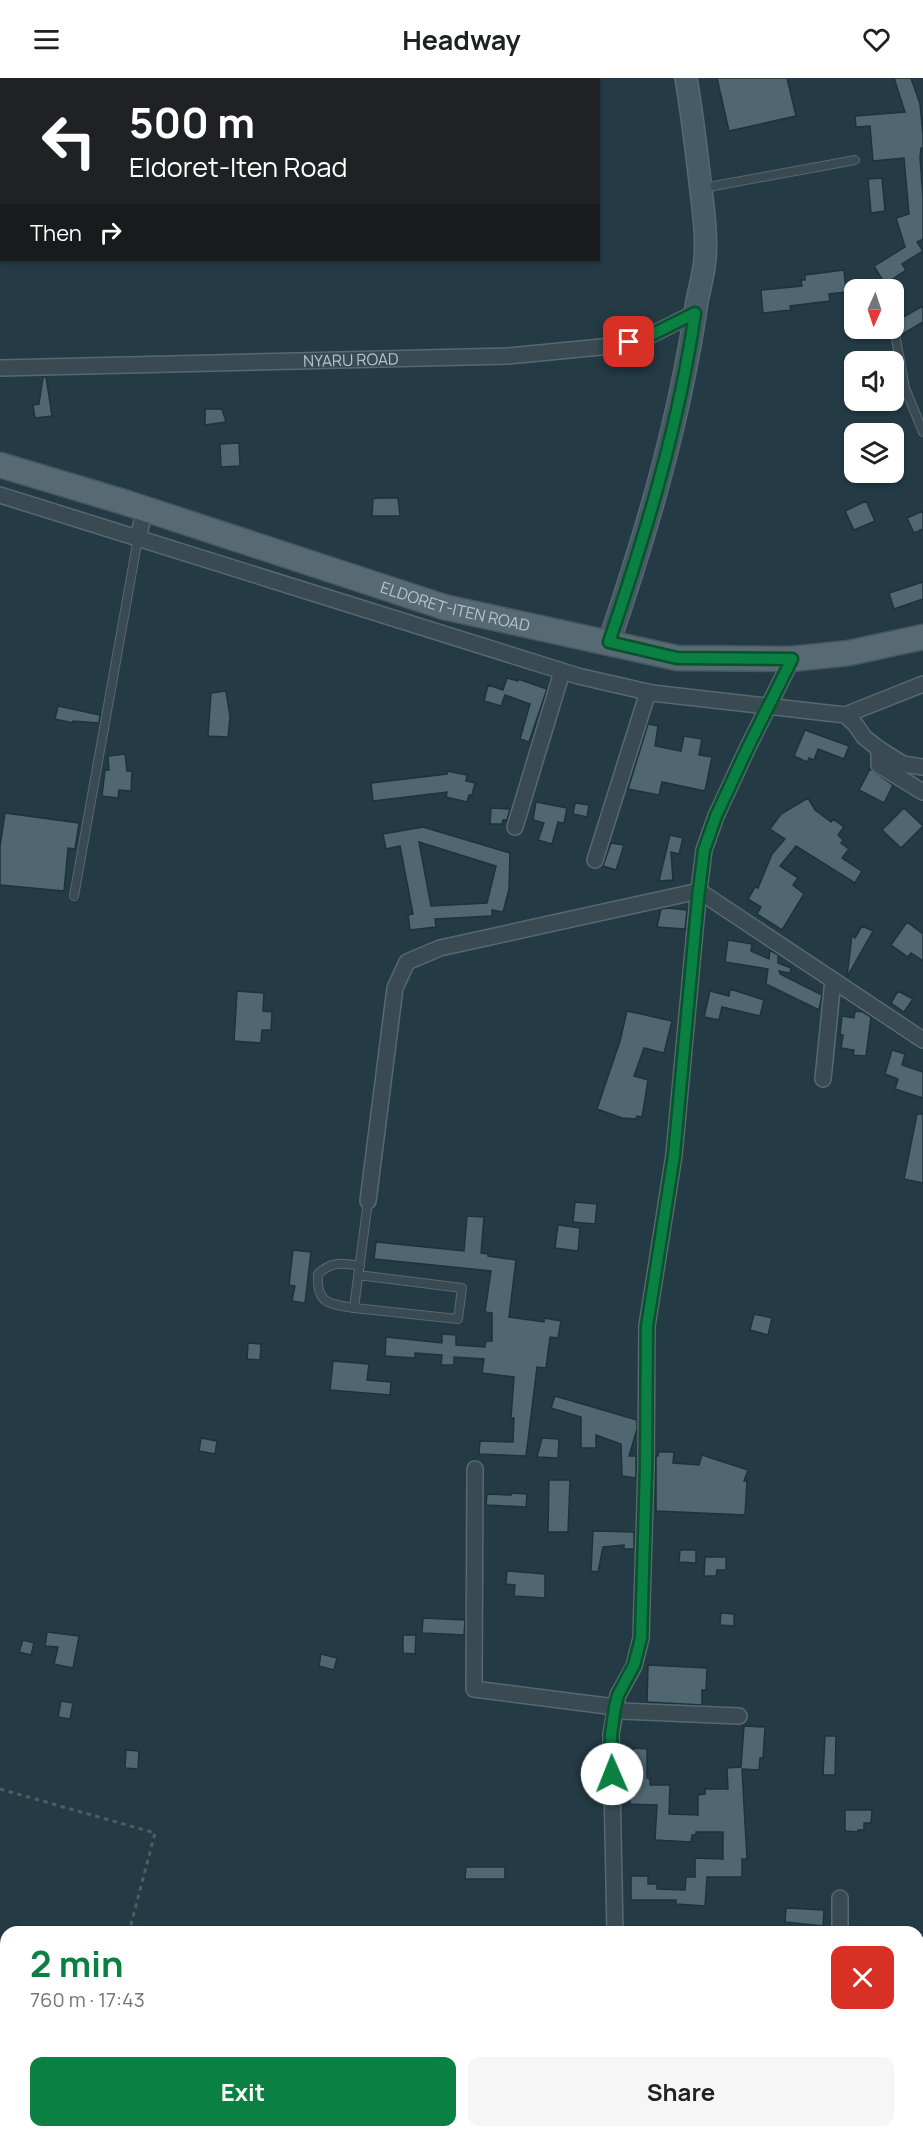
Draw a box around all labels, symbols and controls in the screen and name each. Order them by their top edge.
text: Headway [402,21,521,58]
icon: menu [30,23,63,56]
icon: heart [860,23,893,56]
text: 500 m [129,93,255,151]
icon: left [30,102,108,180]
text: Eldoret-Iten Road [129,148,347,185]
icon: right [94,216,127,249]
text: Then [30,218,82,248]
north arrow [844,279,904,339]
map controls [844,279,904,483]
pin [603,316,654,367]
icon: arrive [612,325,645,358]
street label: NYARU ROAD [303,348,399,372]
button: sound [844,351,904,411]
button: layers [844,423,904,483]
street label: ELDORET-ITEN ROAD [378,576,532,637]
position arrow [580,1742,644,1806]
text: 2 min [30,1939,124,1988]
button: close [831,1946,894,2009]
text: 760 m · 17:43 [30,1986,145,2013]
button: Exit [30,2057,456,2126]
button: Share [468,2057,894,2126]

